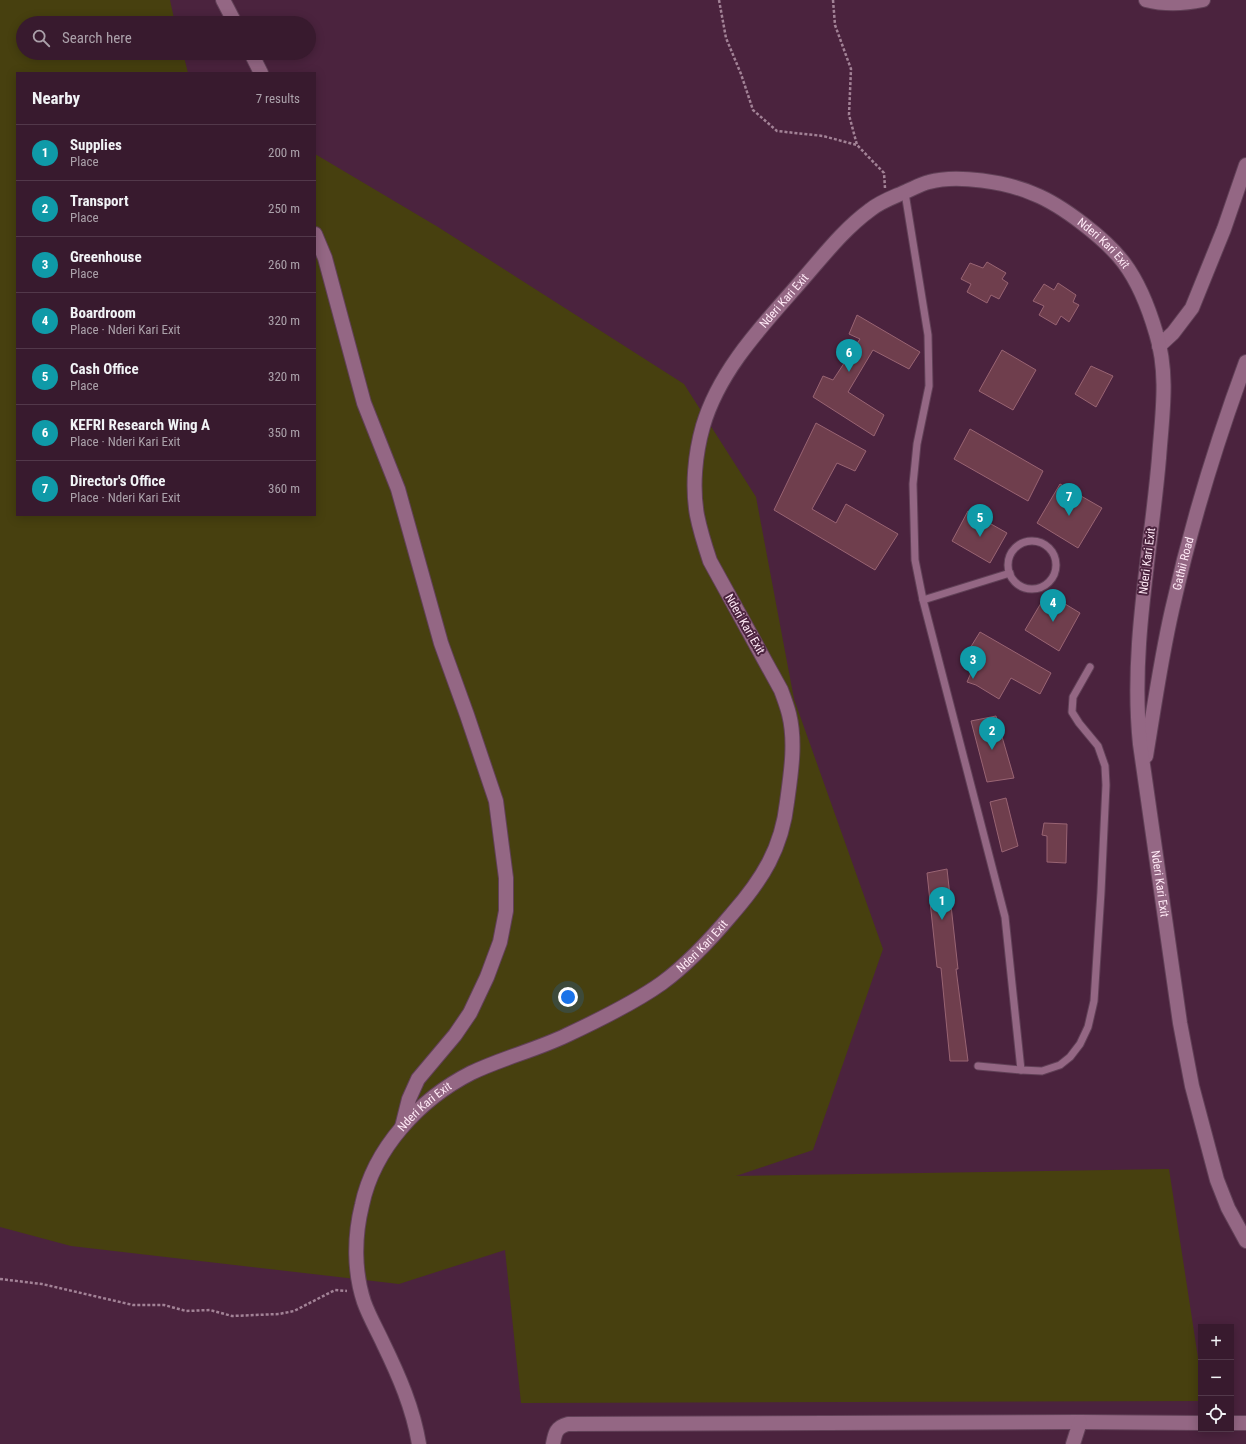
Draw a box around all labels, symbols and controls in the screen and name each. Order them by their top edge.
search box [16,16,316,60]
icon: search [30,27,52,49]
text: Search here [62,29,132,47]
text: Nearby [32,88,80,108]
text: 7 results [256,91,300,106]
text: Supplies [70,136,122,154]
text: 1 [42,145,48,160]
text: 200 m [268,145,300,160]
text: Place [70,154,99,169]
text: Transport [70,192,129,210]
text: 2 [42,201,48,216]
text: 250 m [268,201,300,216]
text: Place [70,210,99,225]
street label: Nderi Kari Exit [1075,215,1133,272]
text: Greenhouse [70,248,142,266]
text: 3 [42,257,48,272]
text: 260 m [268,257,300,272]
text: Place [70,266,99,281]
street label: Nderi Kari Exit [757,271,812,331]
text: Boardroom [70,304,136,322]
text: 4 [42,313,48,328]
text: 320 m [268,313,300,328]
text: Place · Nderi Kari Exit [70,322,180,337]
pin: 6 [836,339,862,372]
text: Cash Office [70,360,139,378]
text: 5 [42,369,48,384]
text: 320 m [268,369,300,384]
text: Place [70,378,99,393]
text: KEFRI Research Wing A [70,416,210,434]
text: 6 [42,425,48,440]
text: 350 m [268,425,300,440]
text: Place · Nderi Kari Exit [70,434,180,449]
text: Director's Office [70,472,166,490]
text: 7 [42,481,48,496]
text: 360 m [268,481,300,496]
pin: 7 [1056,483,1082,516]
text: Place · Nderi Kari Exit [70,490,180,505]
pin: 5 [967,504,993,537]
street label: Nderi Kari Exit [1136,526,1158,595]
street label: Gathii Road [1170,535,1197,592]
pin: 4 [1040,589,1066,622]
street label: Nderi Kari Exit [722,591,768,657]
pin: 3 [960,646,986,679]
pin: 2 [979,717,1005,750]
street label: Nderi Kari Exit [1148,849,1172,918]
pin: 1 [929,887,955,920]
street label: Nderi Kari Exit [674,917,731,975]
your location [558,987,578,1007]
street label: Nderi Kari Exit [395,1079,454,1134]
map controls [1198,1324,1234,1432]
button: + [1198,1324,1234,1360]
button: − [1198,1360,1234,1396]
button: locate [1198,1396,1234,1432]

